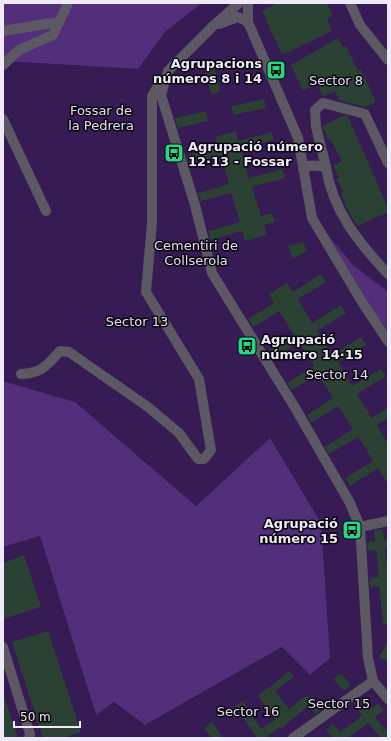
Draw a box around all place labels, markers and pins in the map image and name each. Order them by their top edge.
place label: Agrupacions números 8 i 14 [153,56,262,86]
bus stop icon: Agrupacions números 8 i 14 [265,59,287,81]
place label: Agrupació número 12·13 - Fossar [188,139,323,169]
bus stop icon: Agrupació número 12·13 - Fossar [163,142,185,164]
place label: Agrupació número 14·15 [261,332,363,362]
bus stop icon: Agrupació número 14·15 [236,335,258,357]
place label: Agrupació número 15 [259,516,338,546]
bus stop icon: Agrupació número 15 [341,519,363,541]

